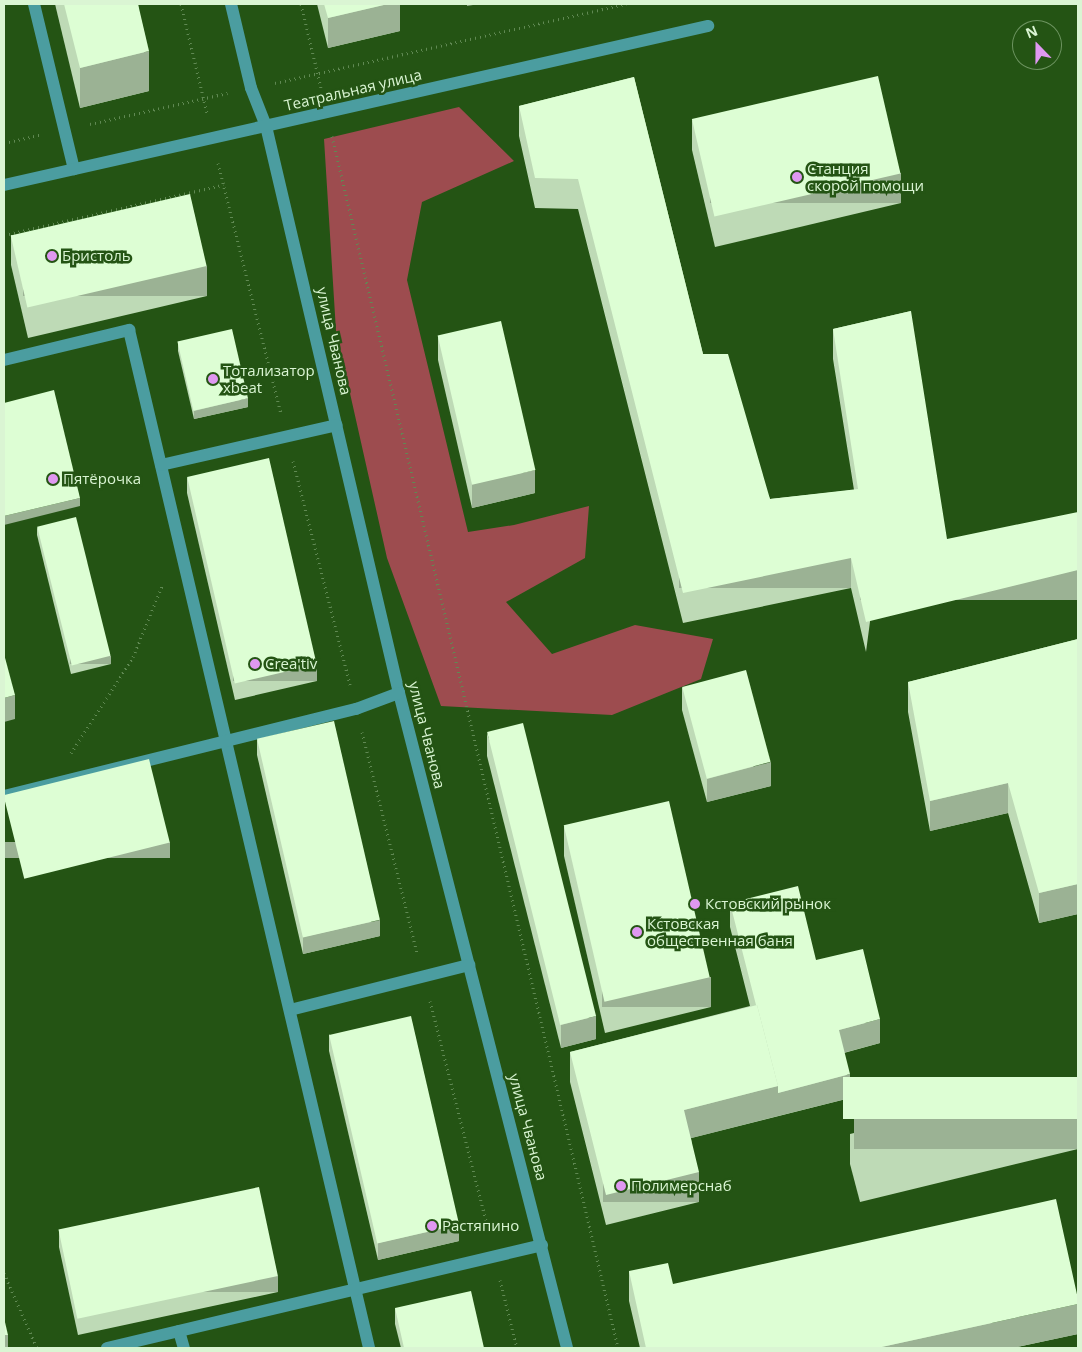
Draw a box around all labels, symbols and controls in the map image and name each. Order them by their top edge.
north arrow [1012,20,1062,70]
text: N [1023,21,1040,43]
street label: Театральная улица [283,65,423,115]
place label: Станция скорой помощи [807,159,924,194]
marker: Станция скорой помощи [791,171,803,183]
place label: Бристоль [62,247,131,265]
marker: Бристоль [46,250,58,262]
street label: улица Чванова [313,285,355,397]
place label: Тотализатор xbeat [223,361,315,396]
marker: Тотализатор xbeat [207,373,219,385]
place label: Пятёрочка [63,470,141,488]
marker: Пятёрочка [47,473,59,485]
place label: Crea'tiv [265,655,317,673]
marker: Crea'tiv [249,658,261,670]
street label: улица Чванова [405,679,449,791]
place label: Кстовский рынок [705,895,831,913]
marker: Кстовский рынок [689,898,701,910]
place label: Кстовская общественная баня [647,914,793,949]
marker: Кстовская общественная баня [631,926,643,938]
street label: улица Чванова [505,1072,551,1182]
place label: Полимерснаб [631,1177,732,1195]
marker: Полимерснаб [615,1180,627,1192]
place label: Растяпино [442,1217,519,1235]
marker: Растяпино [426,1220,438,1232]

